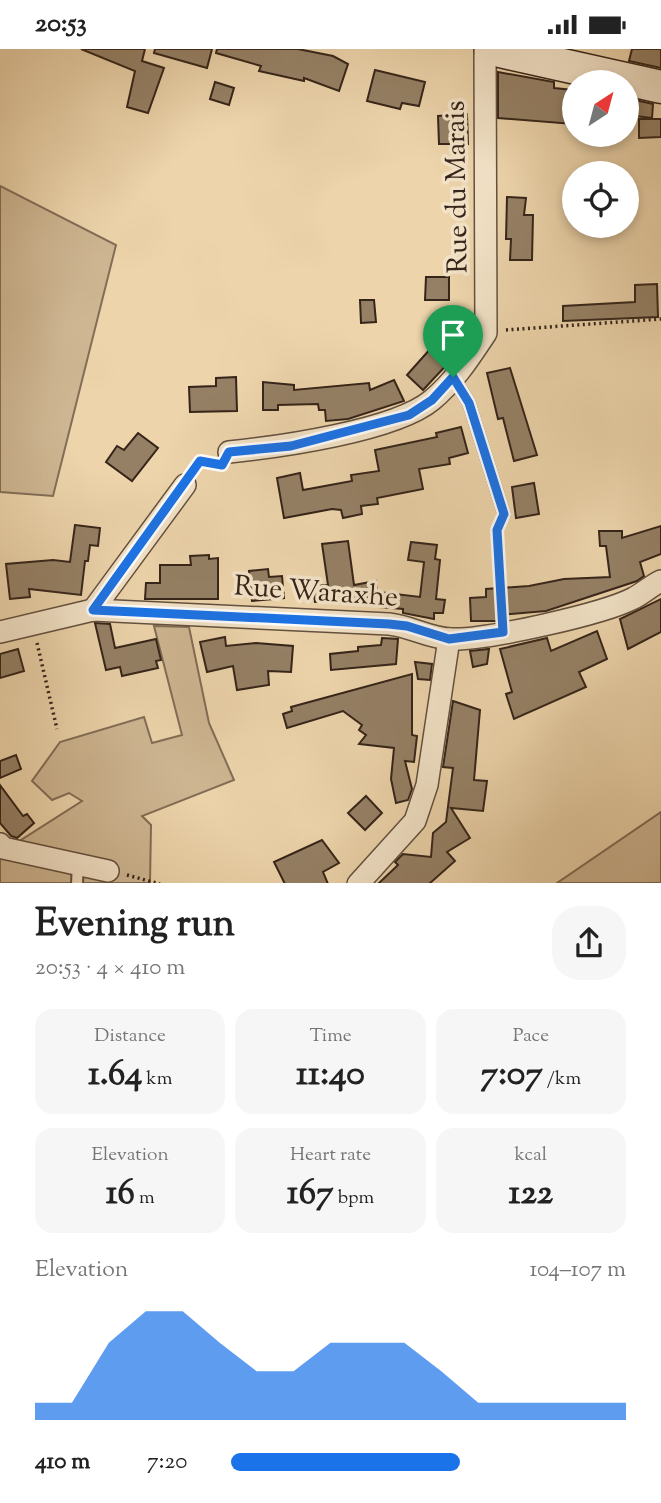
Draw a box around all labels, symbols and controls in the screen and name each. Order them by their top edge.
text: 20:53 [35,6,87,43]
north arrow [562,70,639,147]
map controls [562,70,639,238]
street label: Rue du Marais [436,100,480,274]
button: locate [562,161,639,238]
pin [423,305,483,377]
icon: arrive [434,316,472,354]
street label: Rue Waraxhe [233,567,399,619]
text: Evening run [35,899,235,953]
button: share [552,906,626,980]
text: 20:53 · 4 × 410 m [35,952,185,985]
text: Distance [94,1023,166,1050]
text: Time [309,1023,352,1050]
text: Pace [513,1023,549,1050]
text: 1.64 [88,1050,142,1101]
text: 11:40 [296,1050,365,1101]
text: 7:07 [480,1050,543,1101]
text: km [142,1066,172,1093]
text: /km [543,1066,581,1093]
text: Elevation [92,1142,169,1169]
text: Heart rate [290,1142,371,1169]
text: kcal [514,1142,547,1169]
text: 16 [106,1169,135,1220]
text: 167 [287,1169,334,1220]
text: 122 [508,1169,553,1220]
text: m [135,1185,155,1212]
text: bpm [334,1185,374,1212]
text: Elevation [35,1254,128,1287]
text: 104–107 m [530,1254,626,1287]
text: 410 m [35,1446,90,1479]
text: 7:20 [147,1446,187,1479]

